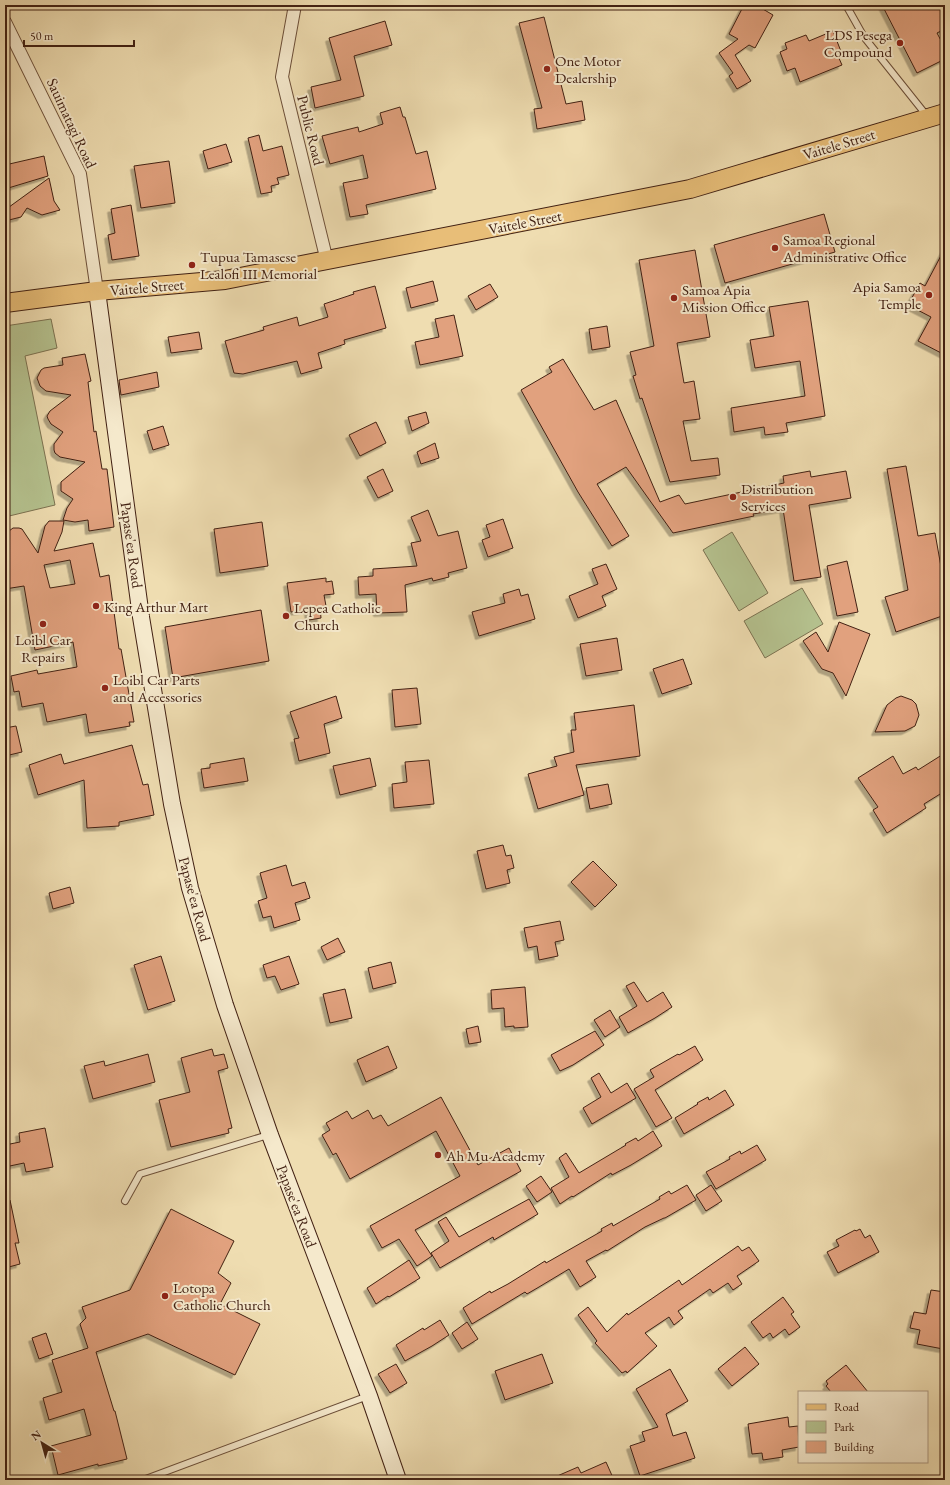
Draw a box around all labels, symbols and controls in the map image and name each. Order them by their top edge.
scale bar [24,22,134,48]
place label: LDS Pesega Compound [824,25,892,61]
text: 50 m [30,28,54,44]
marker: LDS Pesega Compound [895,38,905,48]
place label: One Motor Dealership [555,51,621,87]
marker: One Motor Dealership [542,64,552,74]
street label: Sauimatagi Road [43,75,101,172]
street label: Public Road [293,93,329,167]
street label: Vaitele Street [801,124,878,164]
street label: Vaitele Street [487,206,564,238]
place label: Samoa Regional Administrative Office [782,230,907,266]
marker: Samoa Regional Administrative Office [770,243,780,253]
place label: Tupua Tamasese Lealofi III Memorial [200,247,318,283]
marker: Tupua Tamasese Lealofi III Memorial [187,260,197,270]
street label: Vaitele Street [109,274,185,300]
place label: Apia Samoa Temple [851,277,921,313]
place label: Samoa Apia Mission Office [682,280,766,316]
marker: Apia Samoa Temple [924,290,934,300]
marker: Samoa Apia Mission Office [669,293,679,303]
place label: Distribution Services [741,479,814,515]
marker: Distribution Services [728,492,738,502]
street label: Papase'ea Road [117,501,148,590]
place label: King Arthur Mart [104,597,208,616]
place label: Lepea Catholic Church [294,598,381,634]
marker: King Arthur Mart [91,601,101,611]
marker: Lepea Catholic Church [281,611,291,621]
marker: Loibl Car Repairs [38,619,48,629]
place label: Loibl Car Repairs [15,630,71,666]
place label: Loibl Car Parts and Accessories [113,670,202,706]
marker: Loibl Car Parts and Accessories [100,683,110,693]
street label: Papase'ea Road [175,855,216,944]
place label: Ah Mu Academy [445,1146,545,1165]
marker: Ah Mu Academy [433,1150,443,1160]
street label: Papase'ea Road [273,1162,322,1250]
place label: Lotopa Catholic Church [173,1278,271,1314]
marker: Lotopa Catholic Church [160,1291,170,1301]
legend [798,1391,928,1463]
text: Road [834,1399,860,1415]
text: Park [834,1419,855,1435]
north arrow [22,1423,62,1463]
text: N [28,1427,44,1443]
text: Building [834,1439,875,1455]

